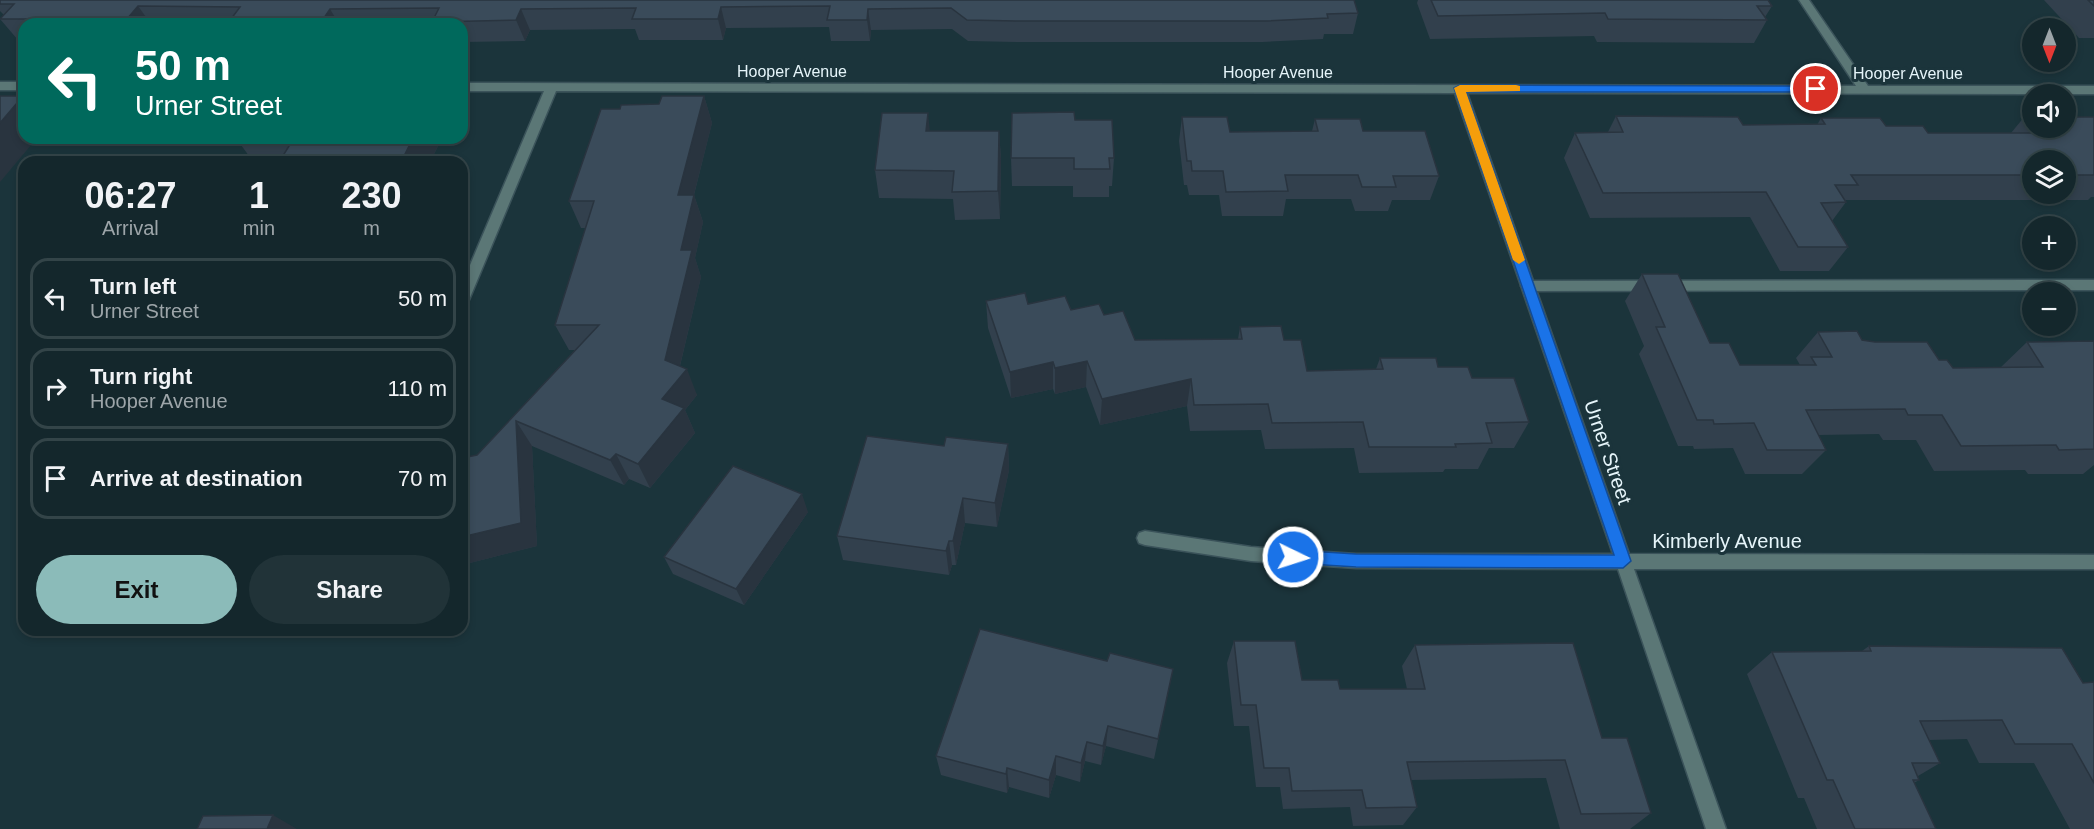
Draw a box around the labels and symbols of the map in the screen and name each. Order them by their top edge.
north arrow [2022,18,2076,72]
street label: Hooper Avenue [737,63,847,80]
pin [1790,63,1841,114]
street label: Hooper Avenue [1223,64,1333,81]
street label: Hooper Avenue [1853,65,1963,82]
street label: Urner Street [1580,397,1636,507]
position arrow [1261,525,1325,589]
street label: Kimberly Avenue [1652,530,1802,552]

